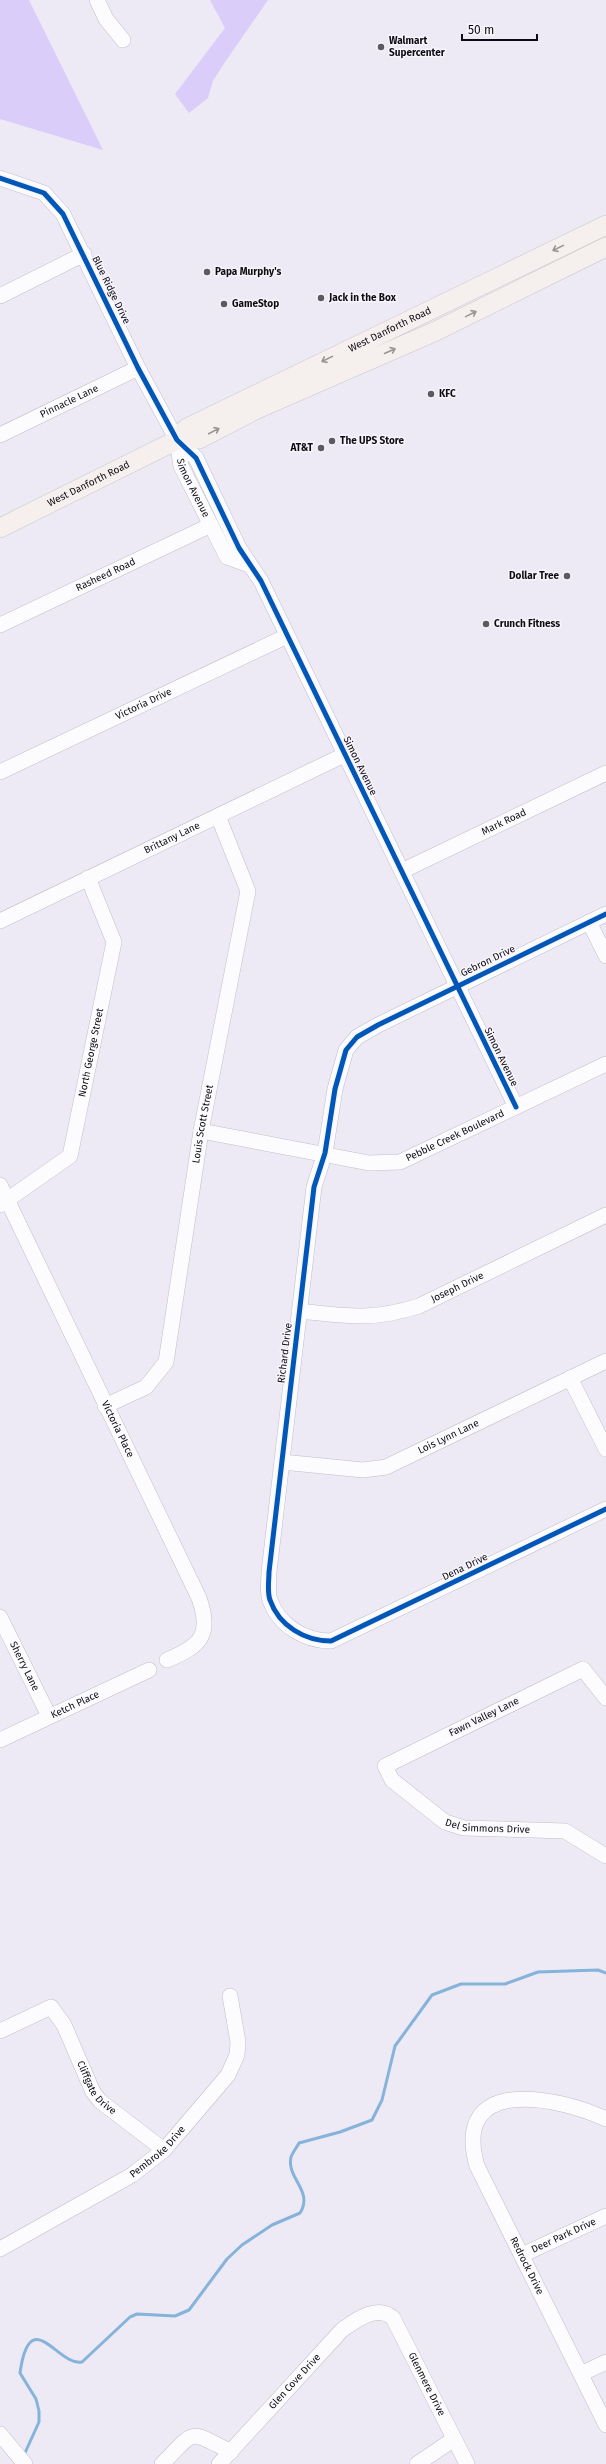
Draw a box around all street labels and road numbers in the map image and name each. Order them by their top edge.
street label: Blue Ridge Drive [89,254,133,326]
street label: West Danforth Road [347,305,433,355]
street label: Pinnacle Lane [38,382,100,421]
street label: West Danforth Road [45,458,132,509]
street label: Simon Avenue [174,458,212,520]
street label: Rasheed Road [74,556,137,594]
street label: Victoria Drive [114,685,174,722]
street label: Simon Avenue [340,734,380,798]
street label: Mark Road [480,806,528,838]
street label: Brittany Lane [142,819,202,857]
street label: Gebron Drive [459,943,517,979]
street label: North George Street [76,1007,106,1098]
street label: Simon Avenue [481,1025,521,1089]
street label: Louis Scott Street [190,1083,216,1164]
street label: Pebble Creek Boulevard [404,1107,506,1164]
street label: Joseph Drive [429,1269,486,1305]
street label: Richard Drive [275,1322,295,1384]
street label: Victoria Place [99,1399,136,1459]
street label: Lois Lynn Lane [416,1417,481,1457]
street label: Dena Drive [440,1551,490,1583]
street label: Sherry Lane [7,1640,42,1693]
street label: Ketch Place [49,1688,101,1721]
street label: Fawn Valley Lane [447,1695,521,1739]
street label: Del Simmons Drive [444,1816,530,1836]
street label: Cliffgate Drive [74,2059,119,2117]
street label: Pembroke Drive [127,2123,188,2180]
street label: Deer Park Drive [530,2215,598,2256]
street label: Redrock Drive [507,2235,546,2297]
street label: Glenmere Drive [405,2350,448,2418]
street label: Glen Cove Drive [266,2351,323,2412]

